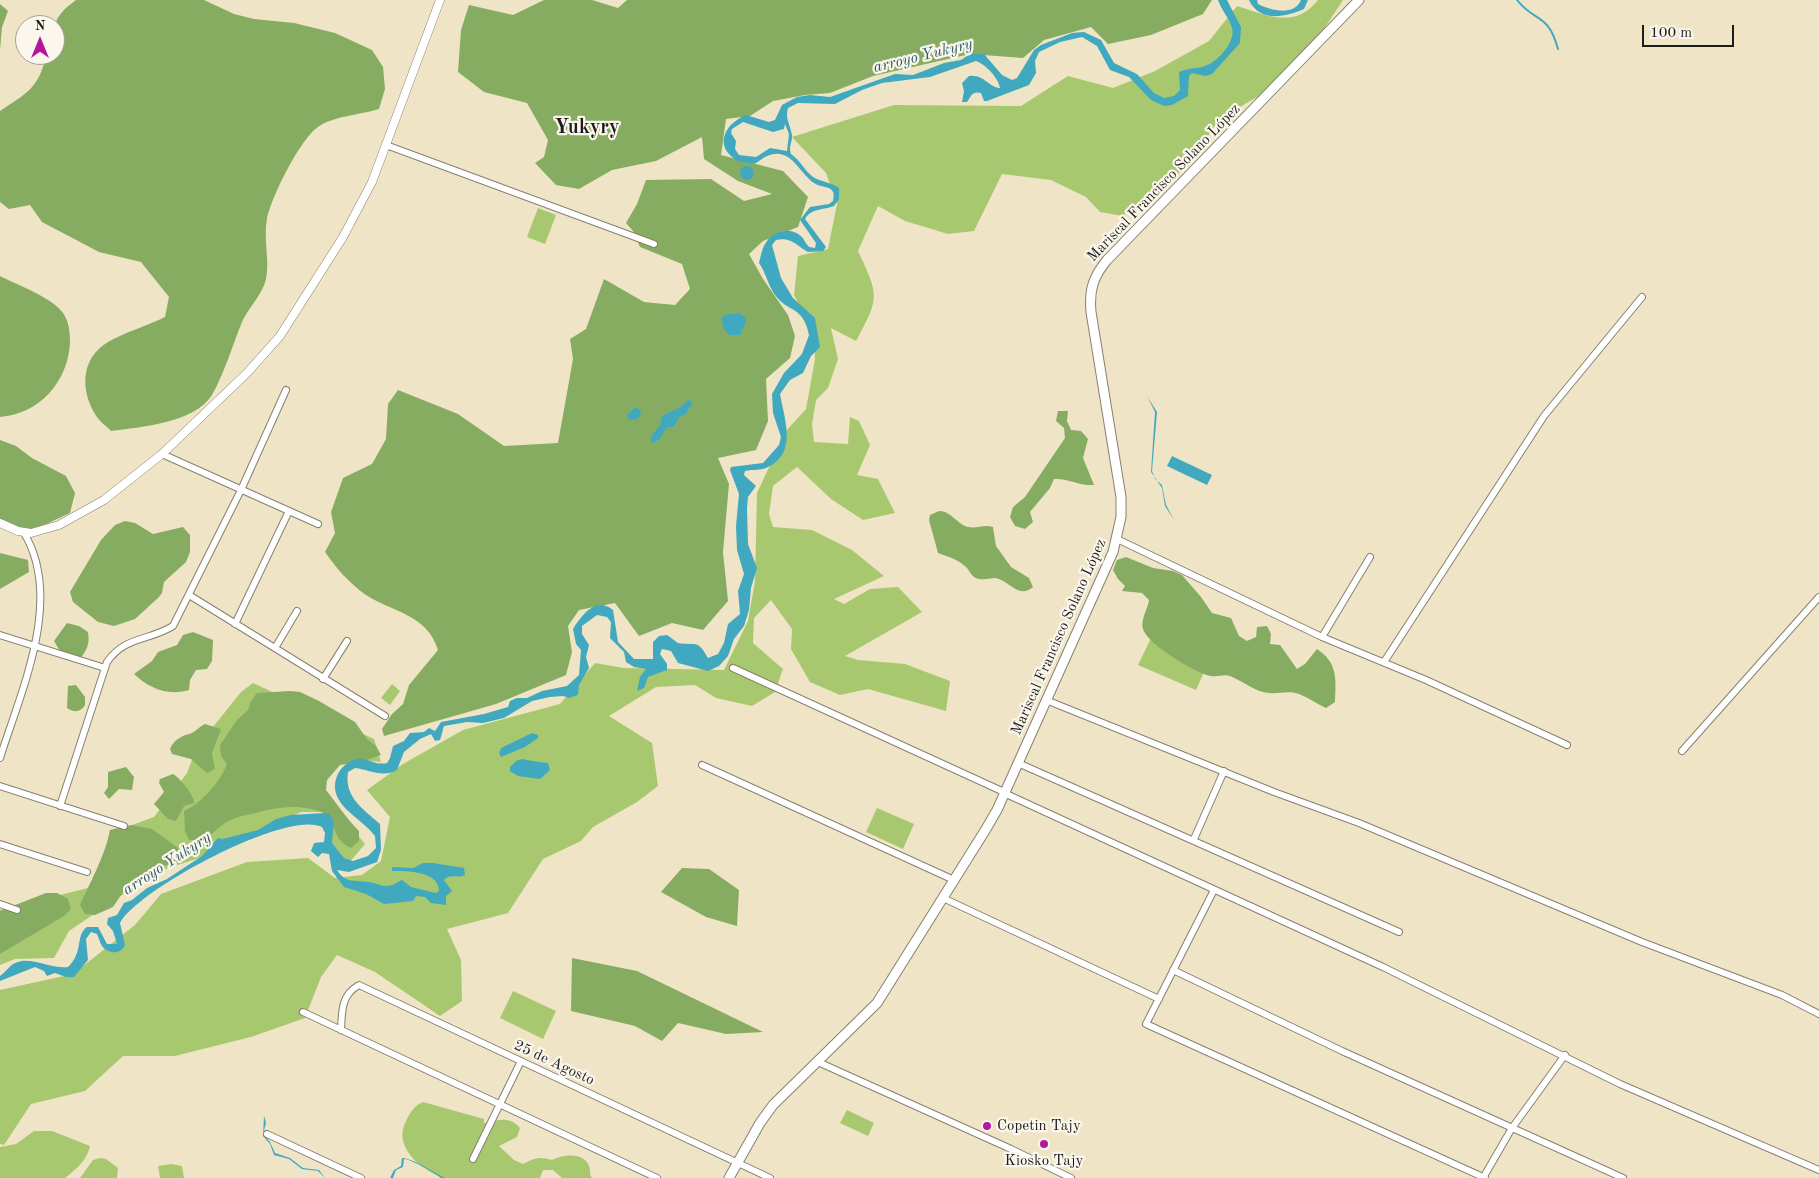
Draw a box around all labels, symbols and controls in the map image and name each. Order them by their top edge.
north arrow [15,15,65,65]
scale bar [1644,15,1736,47]
text: N [35,19,45,33]
text: 100 m [1650,26,1692,41]
water label: arroyo Yukyry [871,34,975,78]
street label: Mariscal Francisco Solano López [1084,100,1244,266]
district label: Yukyry [554,116,620,140]
street label: Mariscal Francisco Solano López [1008,536,1110,738]
water label: arroyo Yukyry [119,828,215,900]
street label: 25 de Agosto [511,1037,597,1089]
place label: Copetin Tajy [997,1117,1081,1135]
marker: Copetin Tajy [981,1120,993,1132]
marker: Kiosko Tajy [1038,1138,1050,1150]
place label: Kiosko Tajy [1005,1152,1083,1170]

